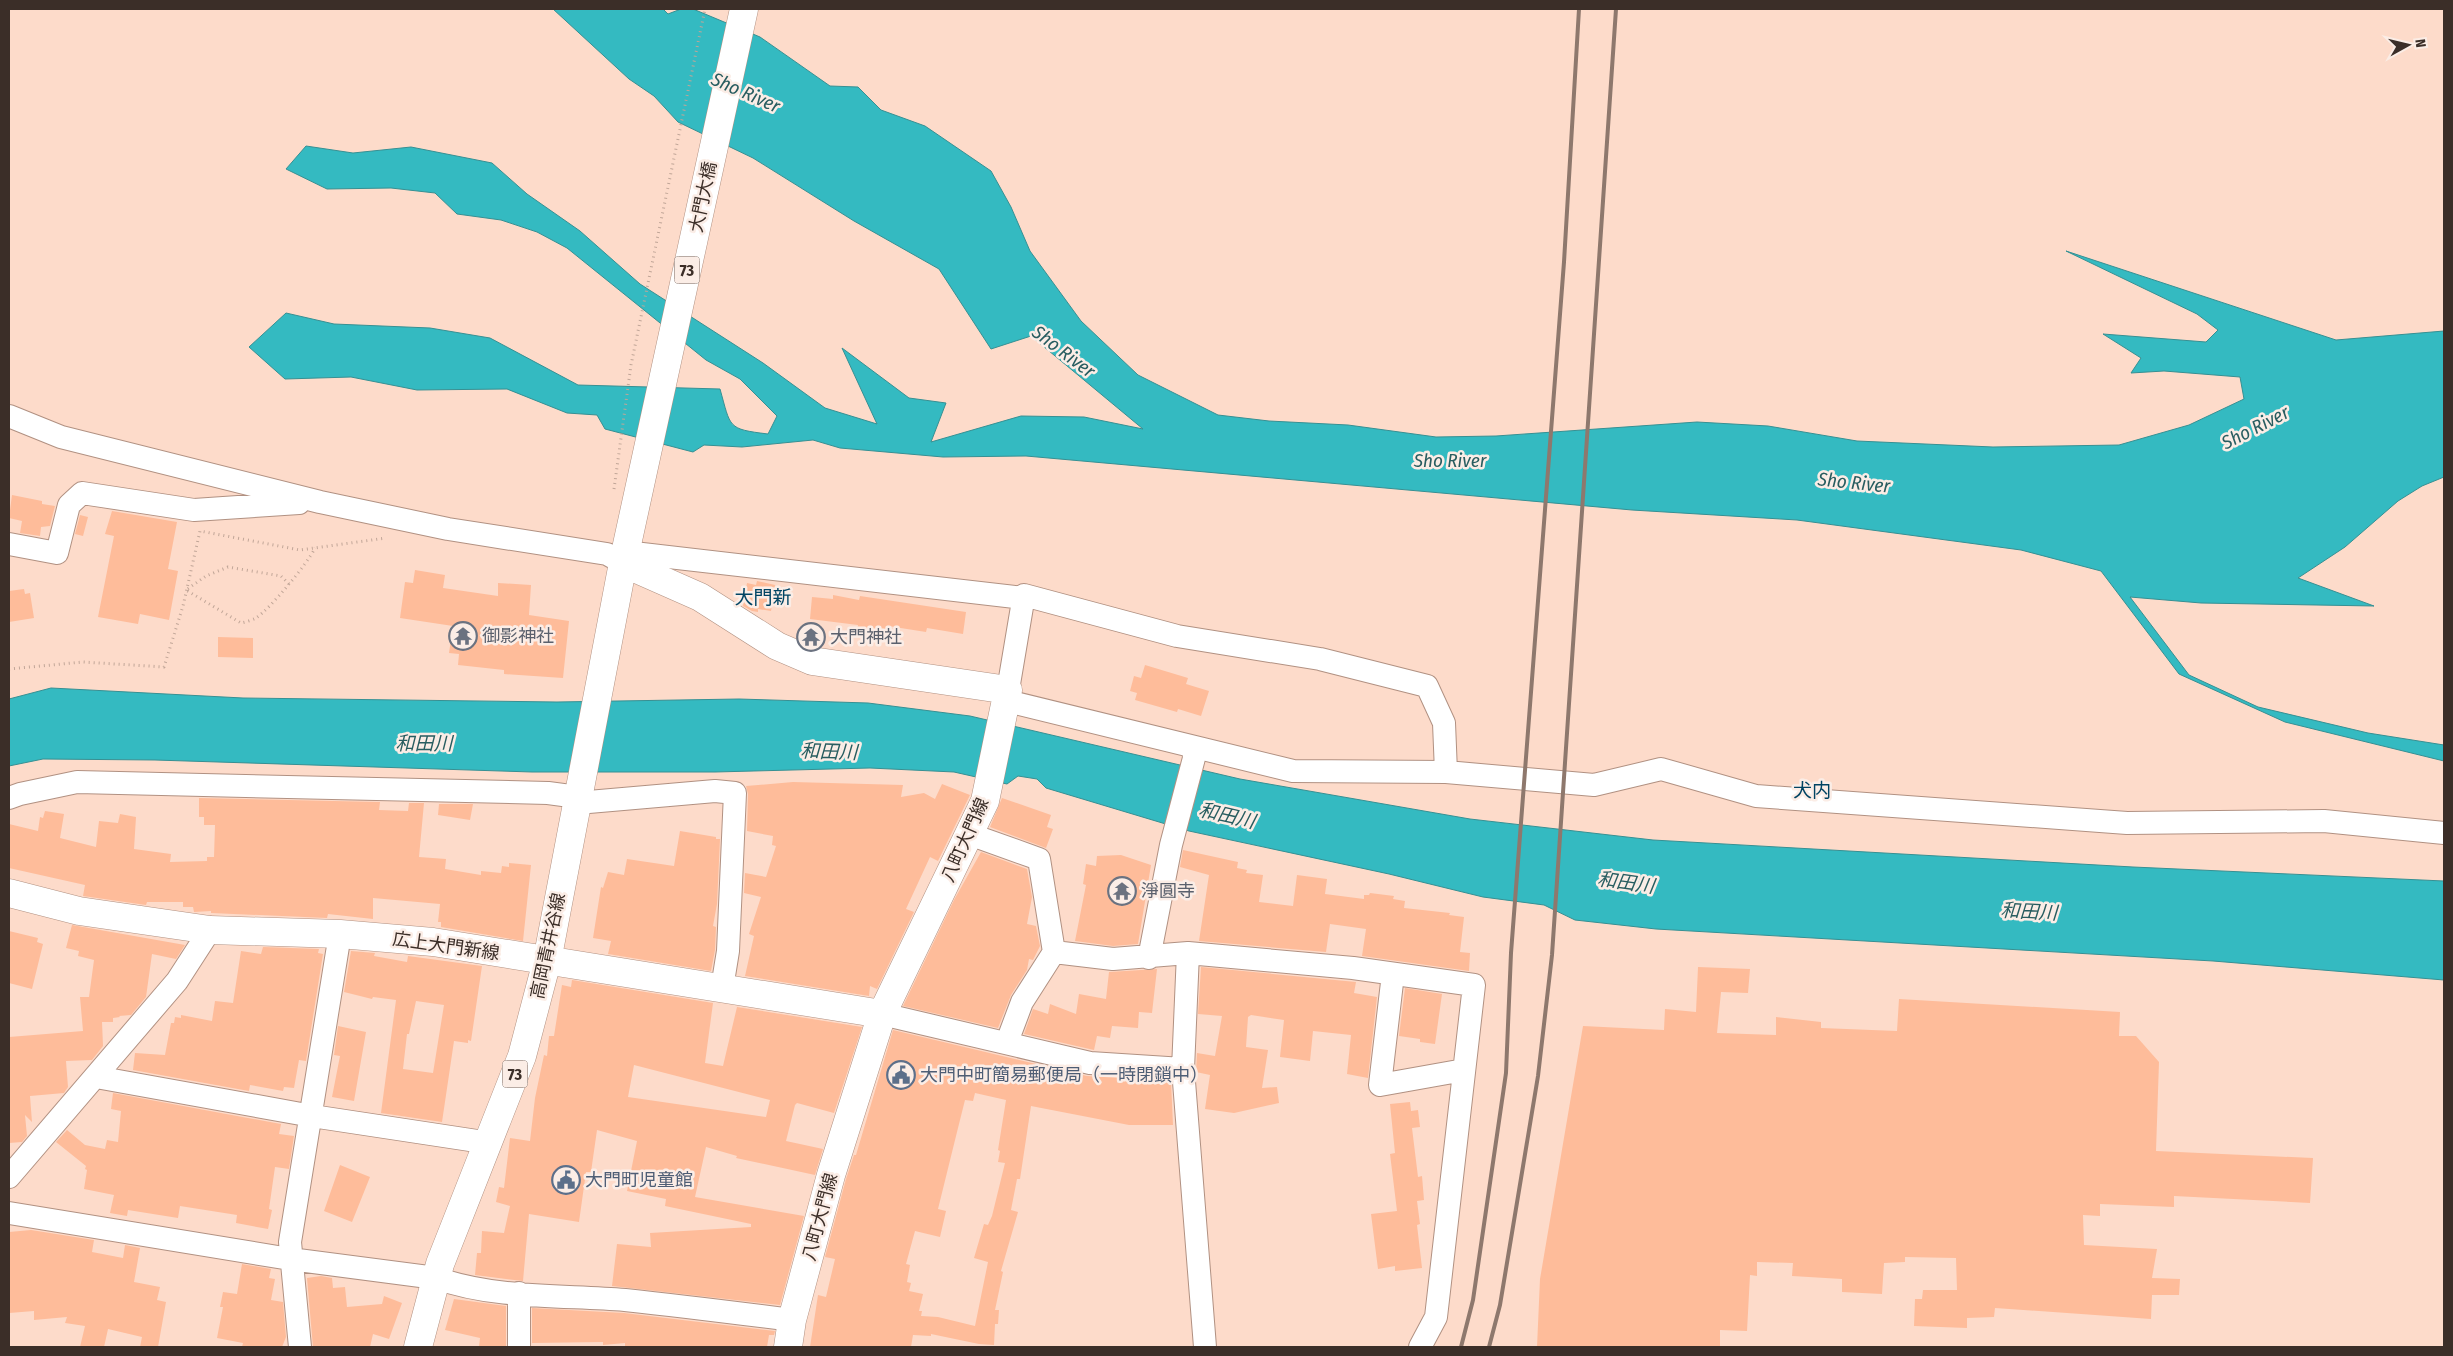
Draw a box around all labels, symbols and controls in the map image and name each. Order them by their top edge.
north arrow [2383,20,2433,70]
text: N [2411,38,2429,49]
water label: Sho River [707,67,785,118]
street label: 大門大橋 [685,159,721,235]
road number: 73 [674,256,700,284]
water label: Sho River [1027,320,1101,383]
water label: Sho River [2217,400,2294,455]
water label: Sho River [1413,449,1488,472]
water label: Sho River [1816,467,1893,498]
district label: 大門新 [734,586,792,609]
temple icon: 御影神社 [448,621,478,651]
temple icon: 大門神社 [796,622,826,652]
place label: 御影神社 [482,625,554,647]
place label: 大門神社 [830,626,902,648]
water label: 和田川 [395,732,454,755]
water label: 和田川 [800,739,860,764]
district label: 犬内 [1793,779,1831,802]
street label: 八町大門線 [937,794,993,886]
water label: 和田川 [1197,798,1259,834]
water label: 和田川 [1596,867,1658,898]
temple icon: 淨圓寺 [1107,876,1137,906]
place label: 淨圓寺 [1141,880,1195,902]
street label: 高岡青井谷線 [526,891,570,1001]
water label: 和田川 [2000,899,2060,925]
street label: 広上大門新線 [391,928,501,964]
road number: 73 [502,1060,528,1088]
public building icon: 大門中町簡易郵便局（一時閉鎖中） [886,1060,916,1090]
place label: 大門中町簡易郵便局（一時閉鎖中） [920,1064,1208,1086]
public building icon: 大門町児童館 [551,1165,581,1195]
place label: 大門町児童館 [585,1169,693,1191]
street label: 八町大門線 [798,1171,842,1263]

